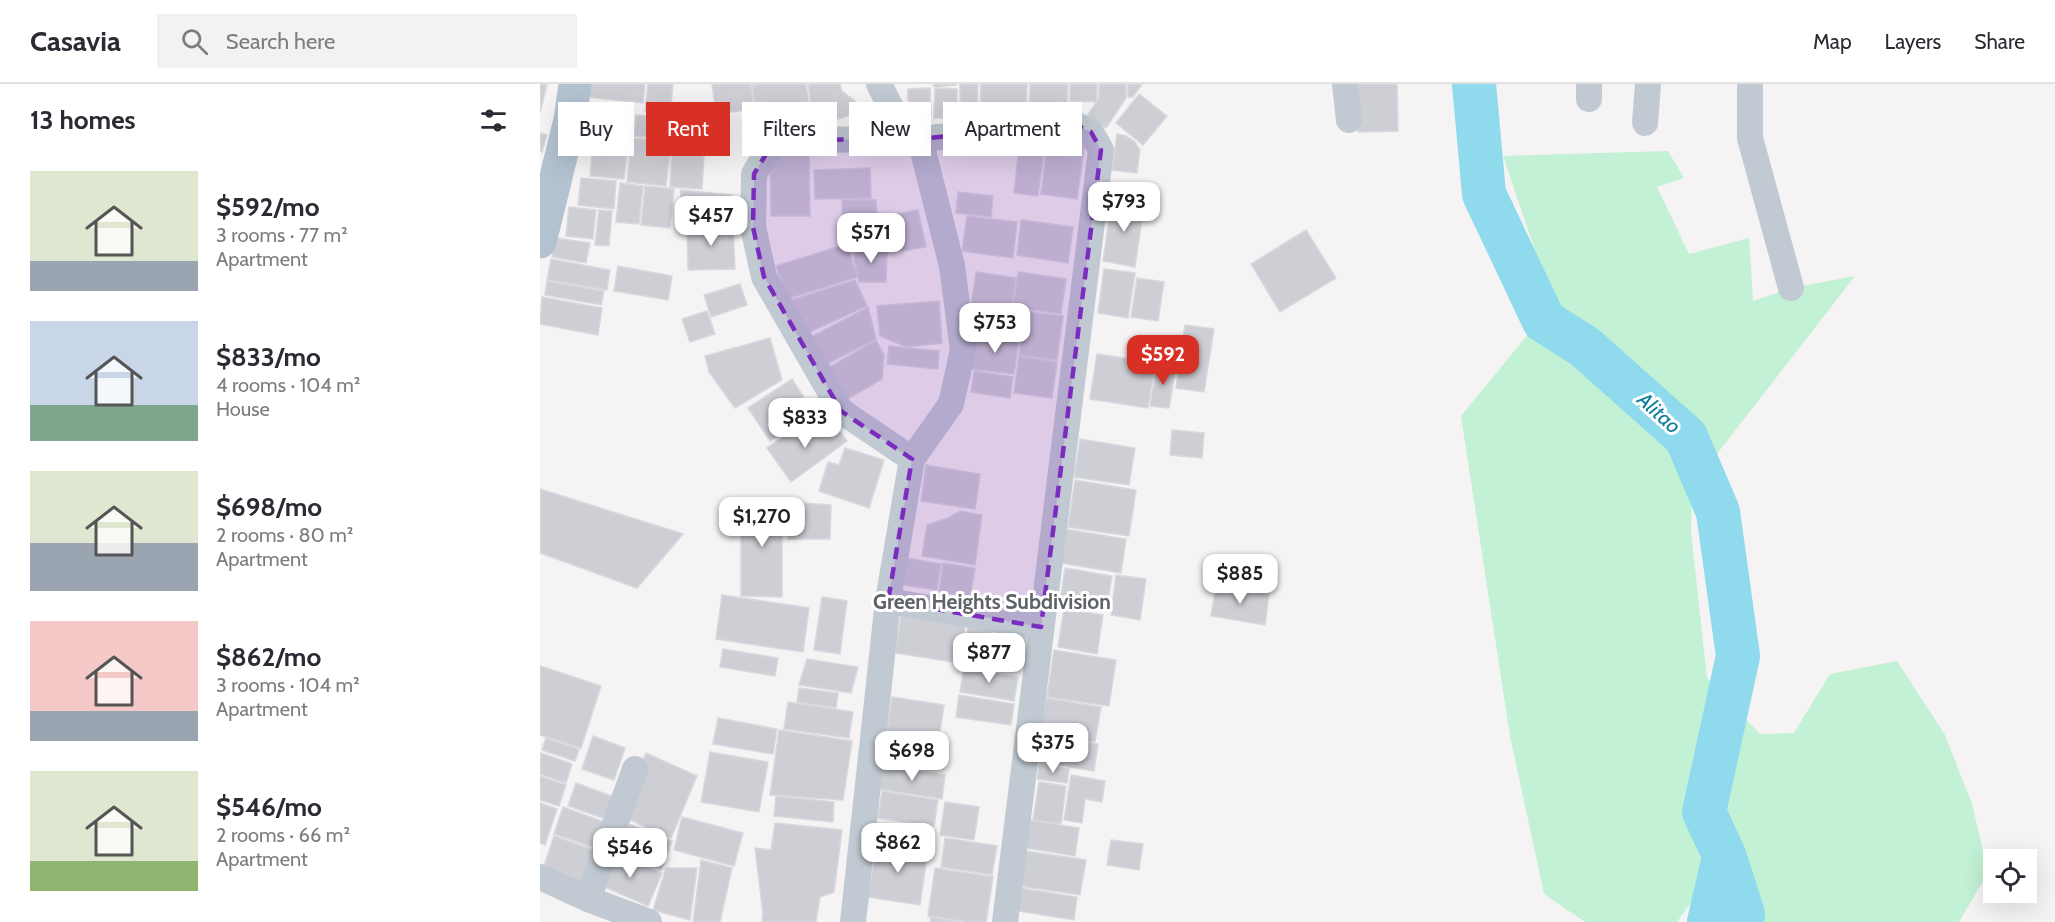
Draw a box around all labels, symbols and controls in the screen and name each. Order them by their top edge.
search box [157,14,577,68]
text: Casavia [30,24,121,58]
icon: search [178,25,211,58]
text: Search here [226,28,335,55]
text: Map [1813,29,1852,54]
text: Layers [1885,29,1941,54]
text: Share [1974,29,2025,54]
chip: Buy [558,102,634,156]
chip: Rent [646,102,730,156]
chip: Filters [742,102,837,156]
chip: New [849,102,931,156]
chip: Apartment [943,102,1082,156]
text: 13 homes [30,104,136,136]
icon: filters [477,104,510,137]
pin: $793 [1088,182,1160,233]
text: $793 [1102,189,1146,213]
text: $592/mo [216,191,319,223]
icon: home [78,195,150,267]
pin: $457 [675,196,747,247]
text: $457 [689,203,733,227]
pin: $571 [835,213,907,264]
text: $571 [851,220,891,244]
text: 3 rooms · 77 m² [216,223,348,247]
text: Apartment [216,247,308,271]
pin: $753 [959,303,1031,354]
text: $753 [973,310,1017,334]
pin: $592 [1127,335,1199,386]
text: $833/mo [216,341,321,373]
text: $592 [1141,342,1185,366]
icon: home [78,345,150,417]
text: 4 rooms · 104 m² [216,373,360,397]
water label: Alitao [1632,386,1686,439]
text: House [216,397,270,421]
pin: $833 [769,398,841,449]
text: $833 [782,405,828,429]
text: $698/mo [216,491,322,523]
icon: home [78,495,150,567]
pin: $1,270 [713,497,811,548]
text: $1,270 [733,504,791,528]
text: 2 rooms · 80 m² [216,523,353,547]
text: Apartment [216,547,308,571]
pin: $885 [1204,554,1276,605]
text: $885 [1217,561,1263,585]
district label: Green Heights Subdivision [873,589,1111,614]
pin: $877 [953,633,1025,684]
text: $877 [967,640,1011,664]
text: $862/mo [216,641,321,673]
icon: home [78,645,150,717]
text: 3 rooms · 104 m² [216,673,360,697]
text: Apartment [216,697,308,721]
pin: $375 [1017,723,1089,774]
text: $375 [1031,730,1075,754]
pin: $698 [876,731,948,782]
text: $698 [889,738,935,762]
text: $546/mo [216,791,322,823]
icon: home [78,795,150,867]
text: 2 rooms · 66 m² [216,823,350,847]
pin: $862 [862,823,934,874]
pin: $546 [594,828,666,879]
text: $862 [875,830,921,854]
text: $546 [607,835,653,859]
text: Apartment [216,847,308,871]
map controls [1983,849,2037,903]
button: locate [1983,849,2037,903]

